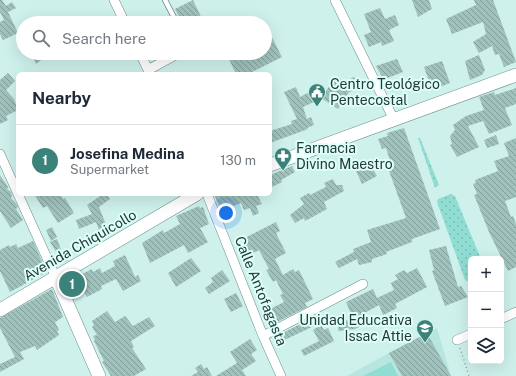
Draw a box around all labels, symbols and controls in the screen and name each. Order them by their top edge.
search box [16,16,272,60]
icon: search [30,27,52,49]
text: Search here [62,30,146,47]
place label: Centro Teológico Pentecostal [330,76,440,108]
public building icon: Centro Teológico Pentecostal [307,82,327,107]
text: Nearby [32,88,91,108]
place label: Farmacia Divino Maestro [296,140,393,172]
text: Josefina Medina [70,145,184,162]
pharmacy icon: Farmacia Divino Maestro [273,146,293,171]
text: 1 [42,153,48,168]
text: 130 m [220,153,256,168]
text: Supermarket [70,162,149,177]
your location [216,203,236,223]
street label: Avenida Chiquicollo [21,206,139,284]
street label: Calle Antofagasta [232,234,290,348]
map controls [468,256,504,364]
button: + [468,256,504,292]
pin: 1 [59,269,85,299]
button: − [468,292,504,328]
place label: Unidad Educativa Issac Attie [299,312,412,344]
school or university icon: Unidad Educativa Issac Attie [415,318,435,343]
button: layers [468,328,504,364]

